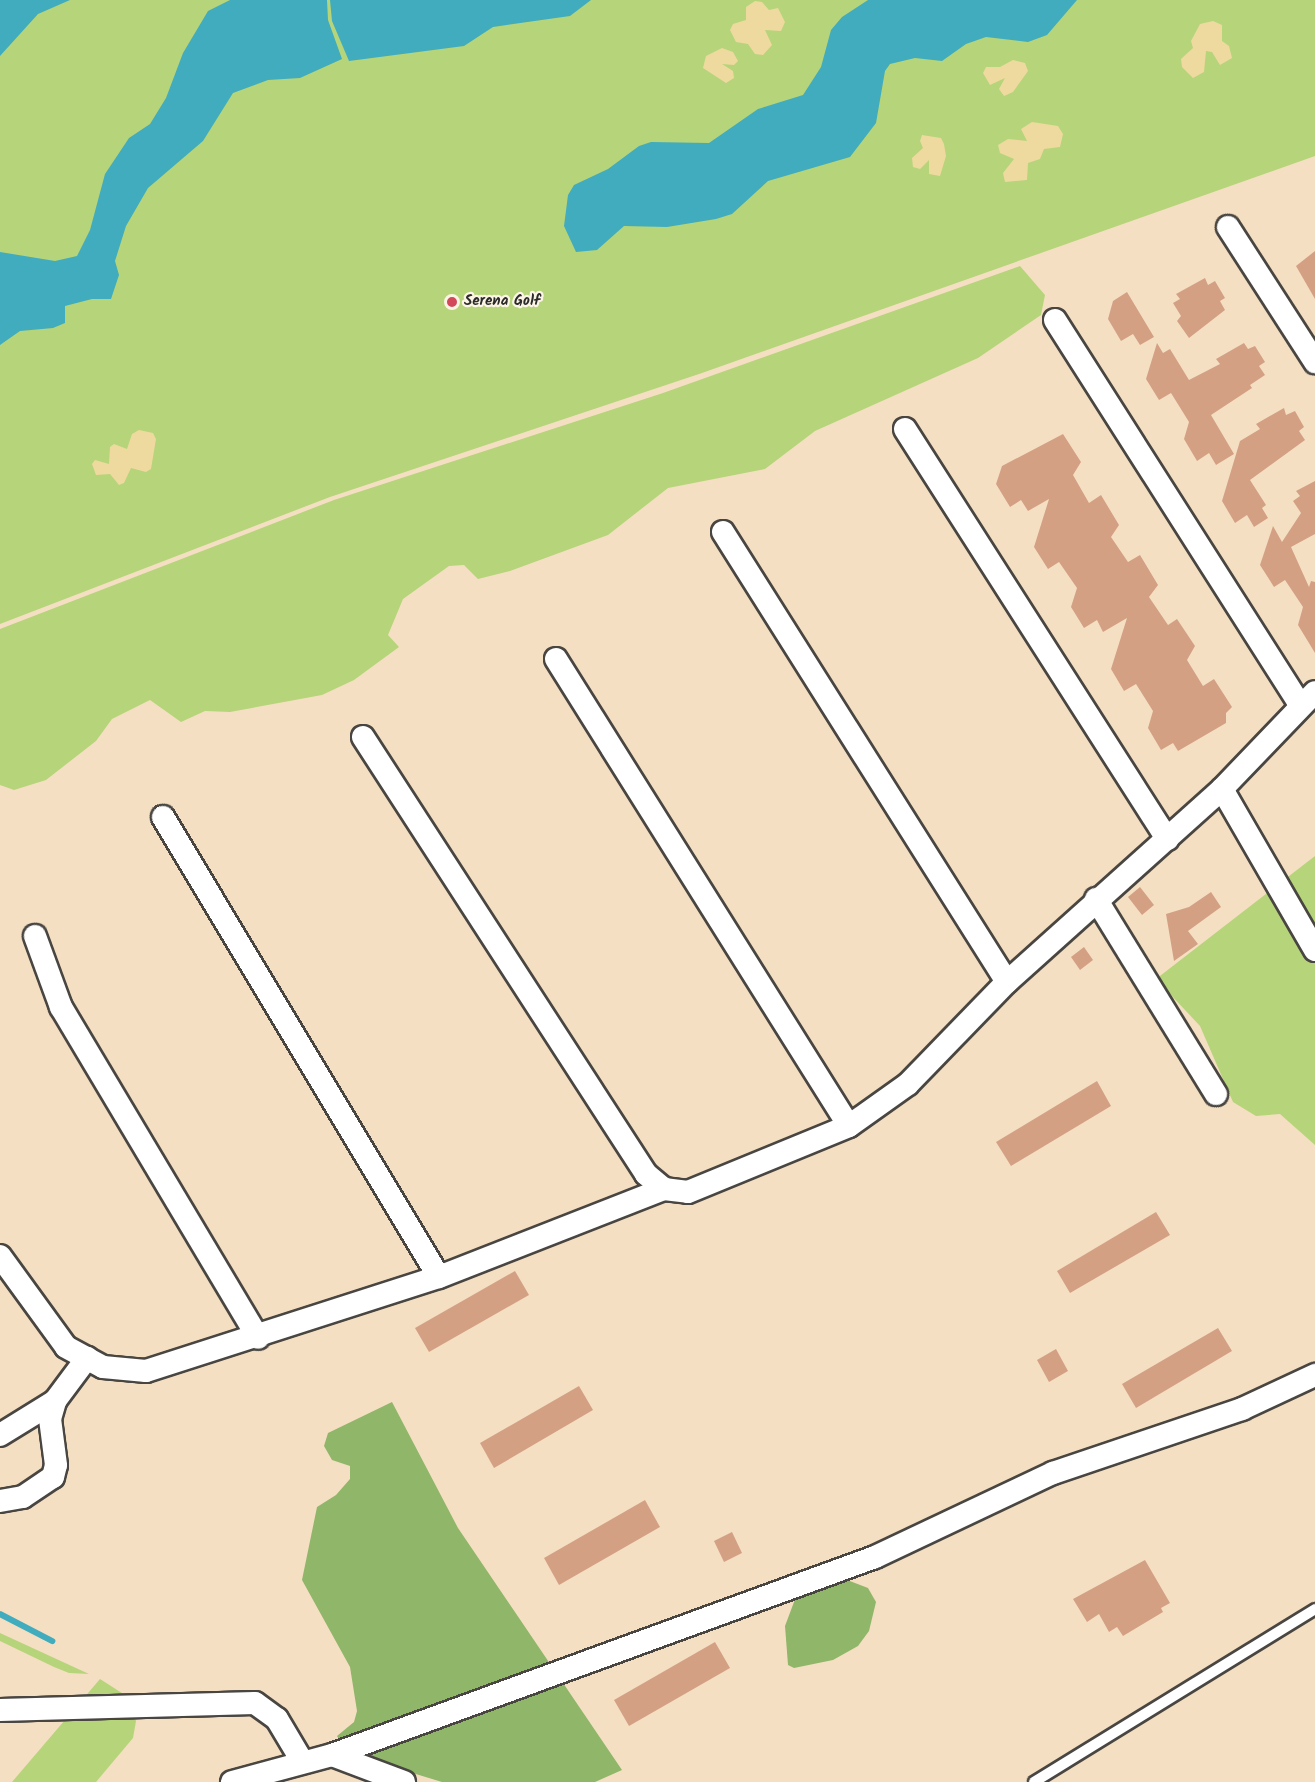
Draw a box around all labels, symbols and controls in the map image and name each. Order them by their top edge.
place label: Serena Golf [464,293,540,311]
marker: Serena Golf [445,295,459,309]

